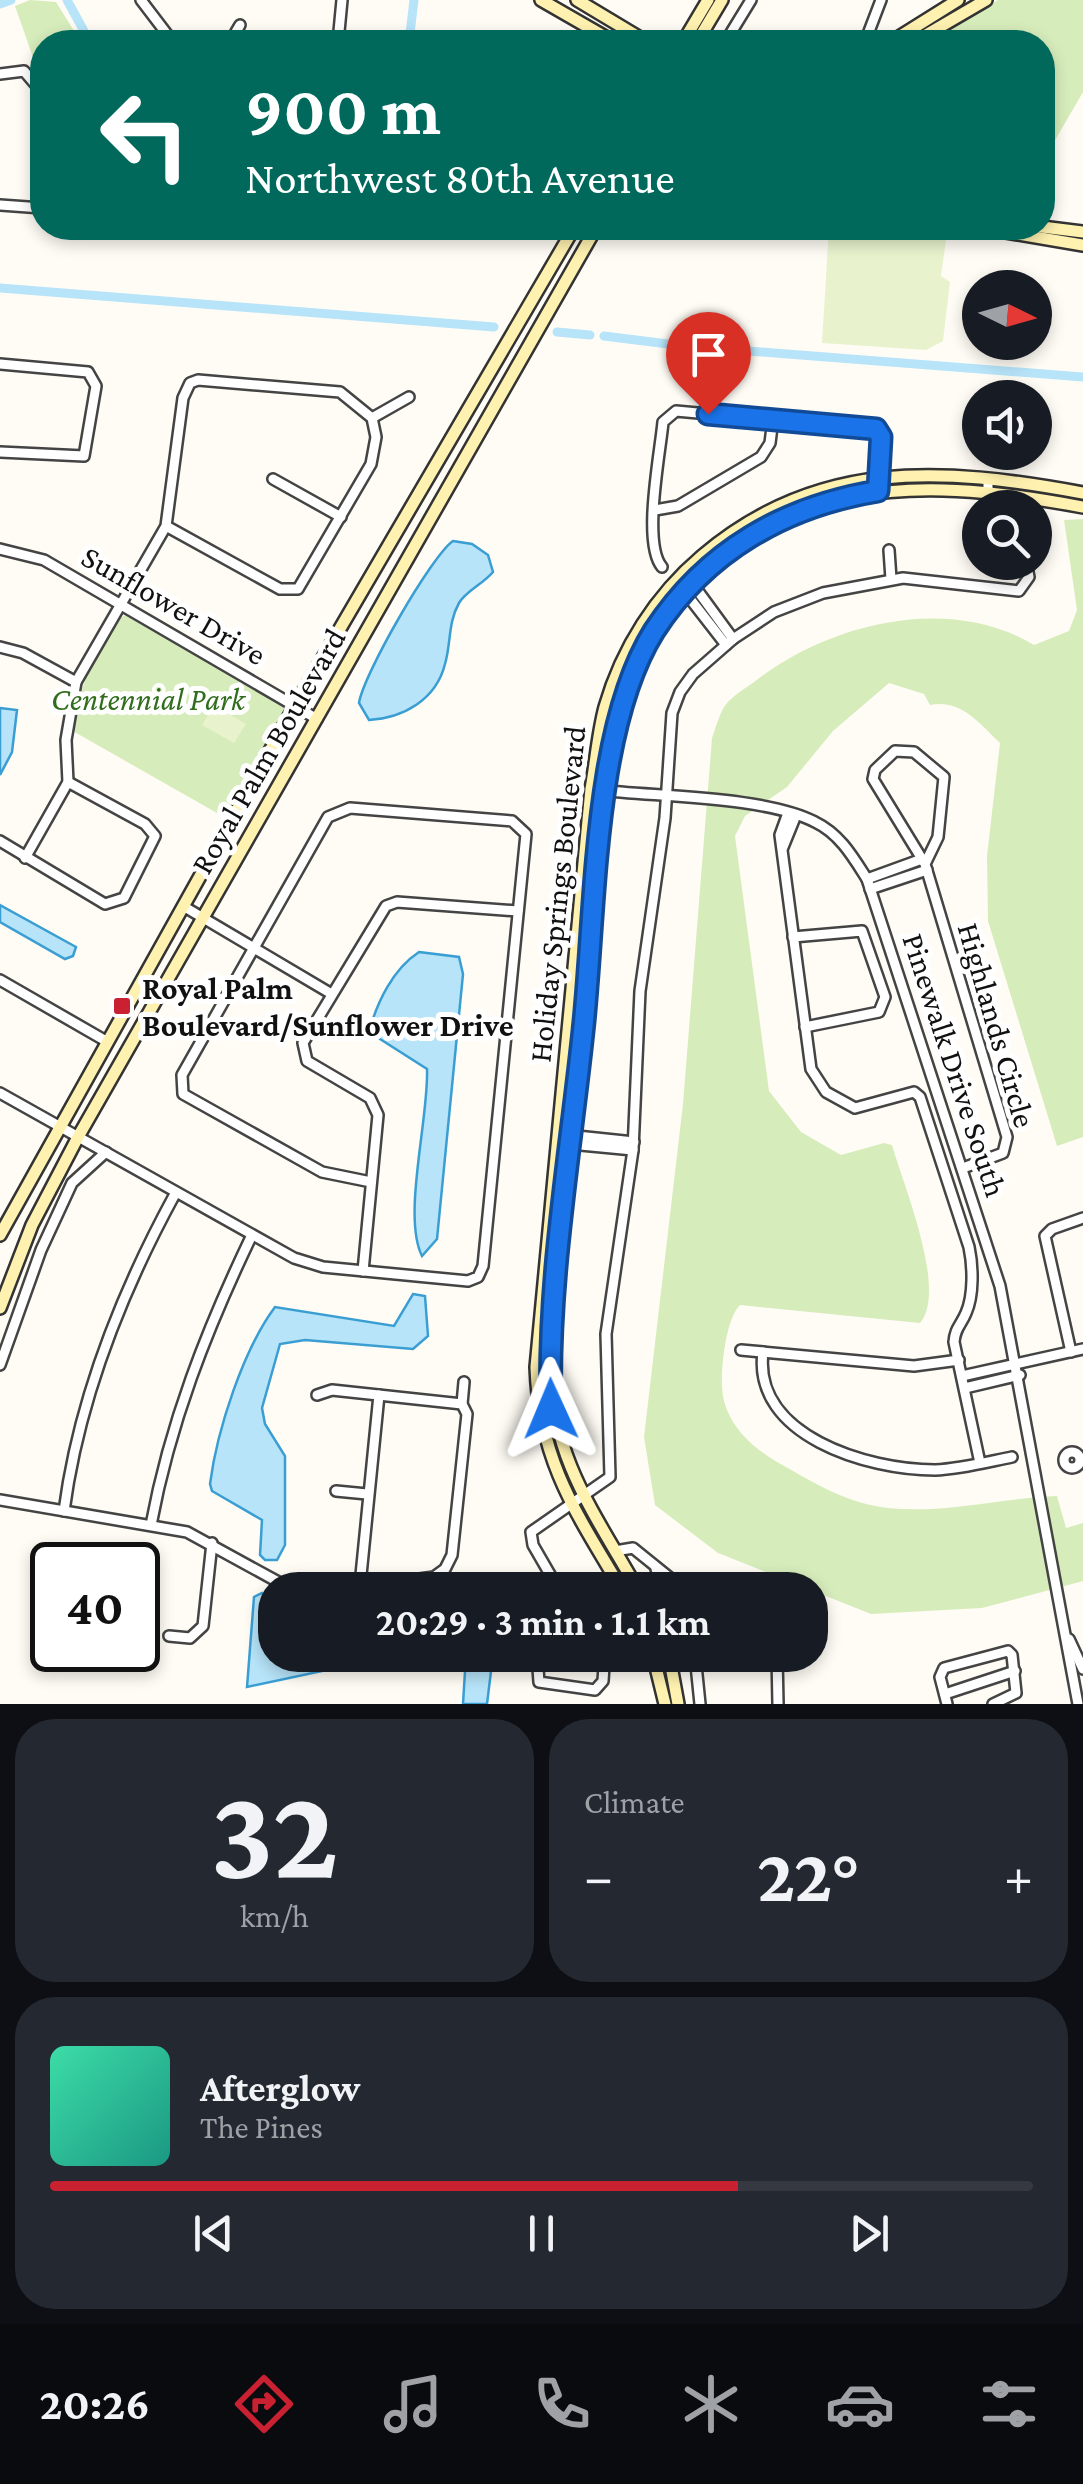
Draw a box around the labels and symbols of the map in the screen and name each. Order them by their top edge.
north arrow [962,270,1052,360]
pin [666,312,751,415]
street label: Sunflower Drive [76,538,272,672]
street label: Royal Palm Boulevard [183,622,353,880]
park label: Centennial Park [51,681,247,717]
street label: Holiday Springs Boulevard [521,724,593,1064]
street label: Highlands Circle [951,918,1043,1132]
street label: Pinewalk Drive South [895,929,1015,1201]
place label: Royal Palm Boulevard/Sunflower Drive [142,970,514,1043]
marker: Royal Palm Boulevard/Sunflower Drive [111,995,133,1017]
position arrow [499,1357,603,1461]
speed limit sign: 40 [30,1542,160,1672]

